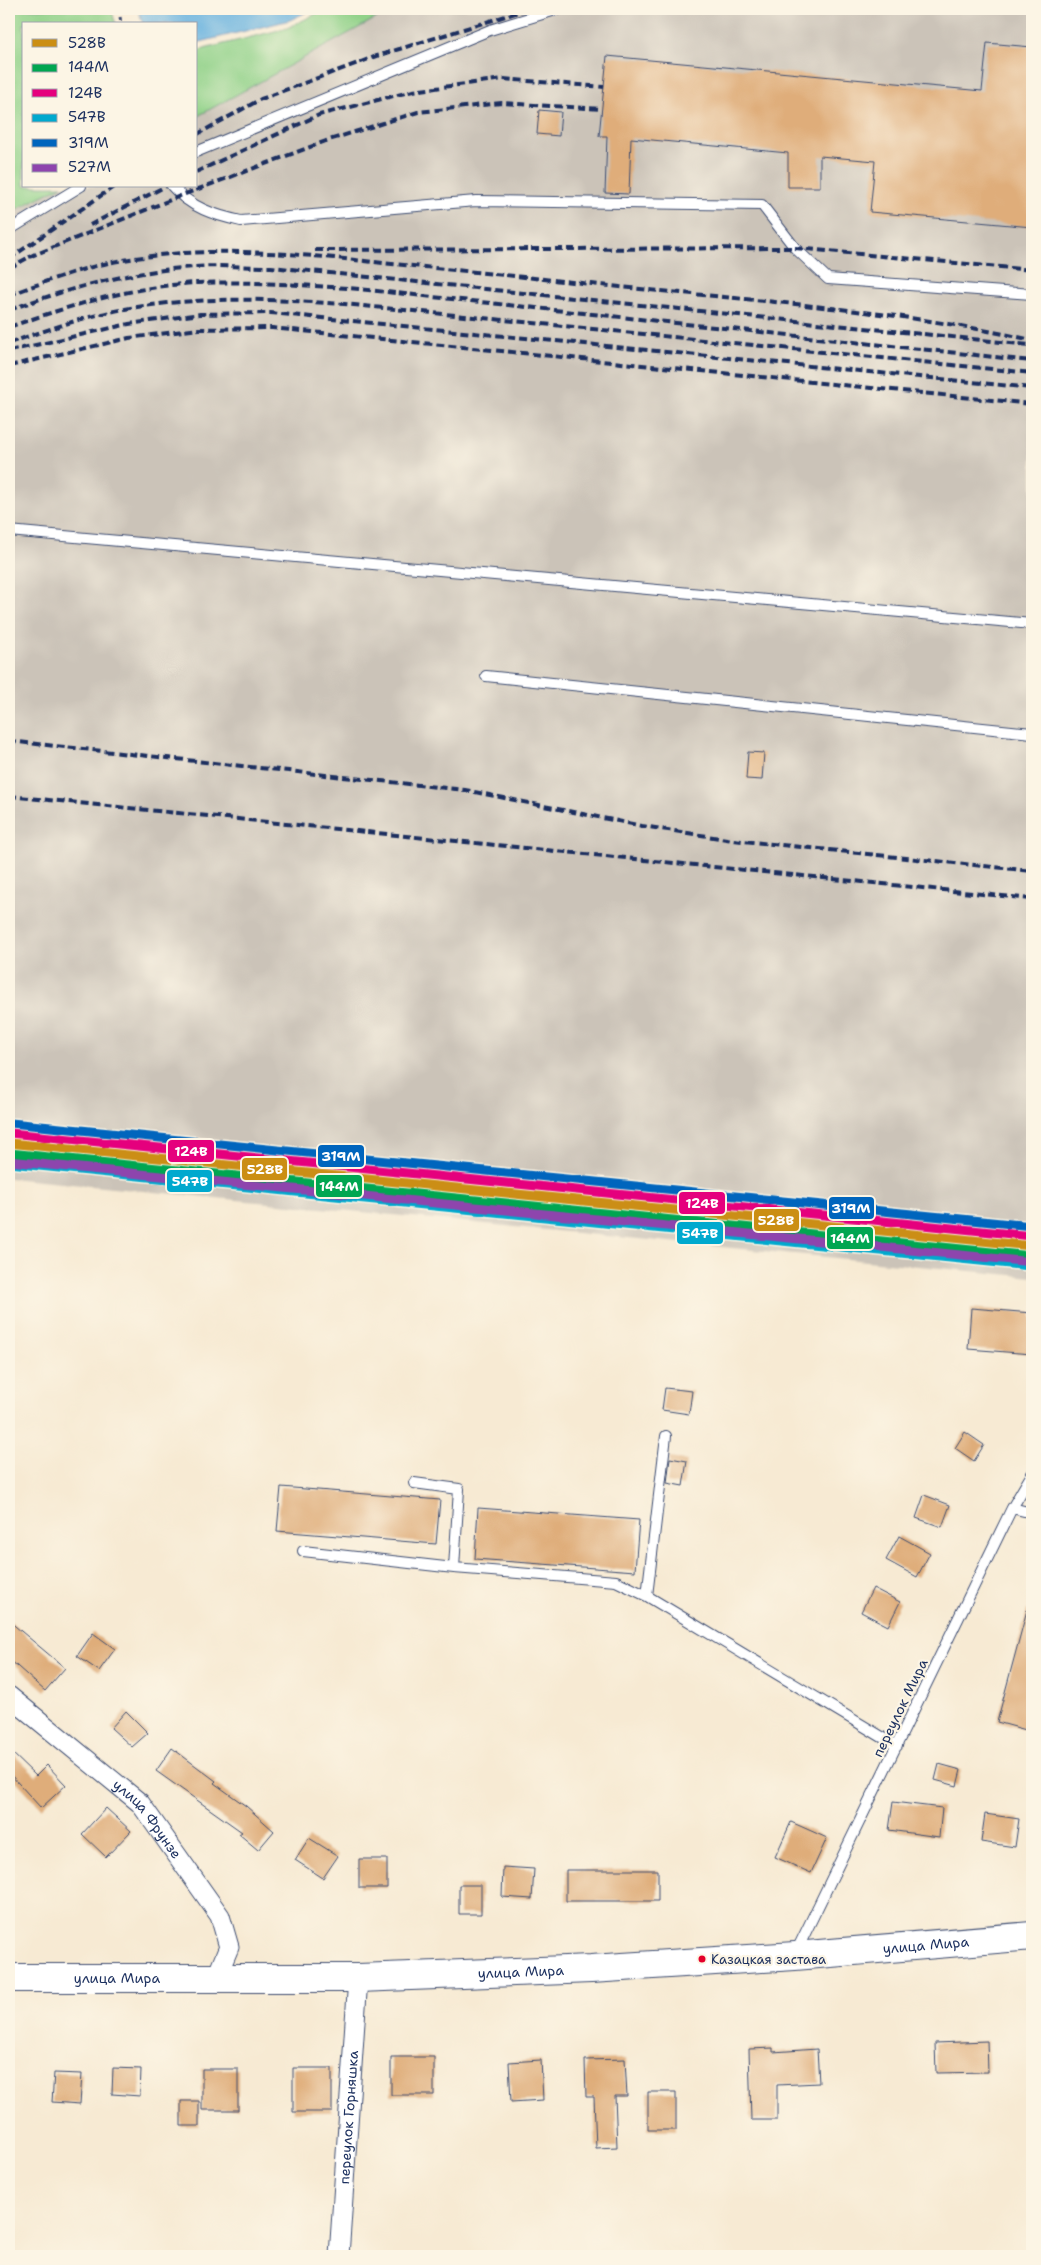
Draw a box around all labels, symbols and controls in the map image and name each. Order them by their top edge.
legend [22,22,198,188]
text: 528В [68,33,106,53]
text: 144М [68,57,109,77]
text: 124В [68,83,103,103]
text: 547В [68,107,106,127]
text: 319М [68,133,109,153]
text: 527М [68,157,111,177]
line badge: 124В [167,1139,215,1163]
text: 124В [174,1142,208,1160]
line badge: 319М [317,1144,365,1168]
text: 319М [321,1147,361,1165]
line badge: 528В [241,1157,288,1181]
text: 528В [247,1160,284,1178]
line badge: 547В [166,1169,213,1193]
text: 547В [172,1172,208,1190]
line badge: 144М [315,1174,363,1198]
text: 144М [319,1177,359,1195]
line badge: 124В [678,1191,726,1215]
text: 124В [685,1194,719,1212]
line badge: 319М [828,1196,875,1220]
text: 319М [831,1199,871,1217]
line badge: 528В [753,1208,800,1232]
text: 528В [758,1211,795,1229]
line badge: 547В [676,1221,724,1245]
text: 547В [682,1224,718,1242]
line badge: 144М [826,1226,874,1250]
text: 144М [830,1229,870,1247]
street label: переулок Мира [868,1656,932,1760]
street label: улица Фрунзе [109,1776,186,1862]
street label: улица Мира [882,1932,970,1958]
place label: Казацкая застава [711,1951,826,1968]
marker: Казацкая застава [697,1954,707,1964]
street label: улица Мира [477,1961,565,1982]
street label: улица Мира [74,1969,160,1987]
street label: переулок Горняшка [335,2050,362,2185]

